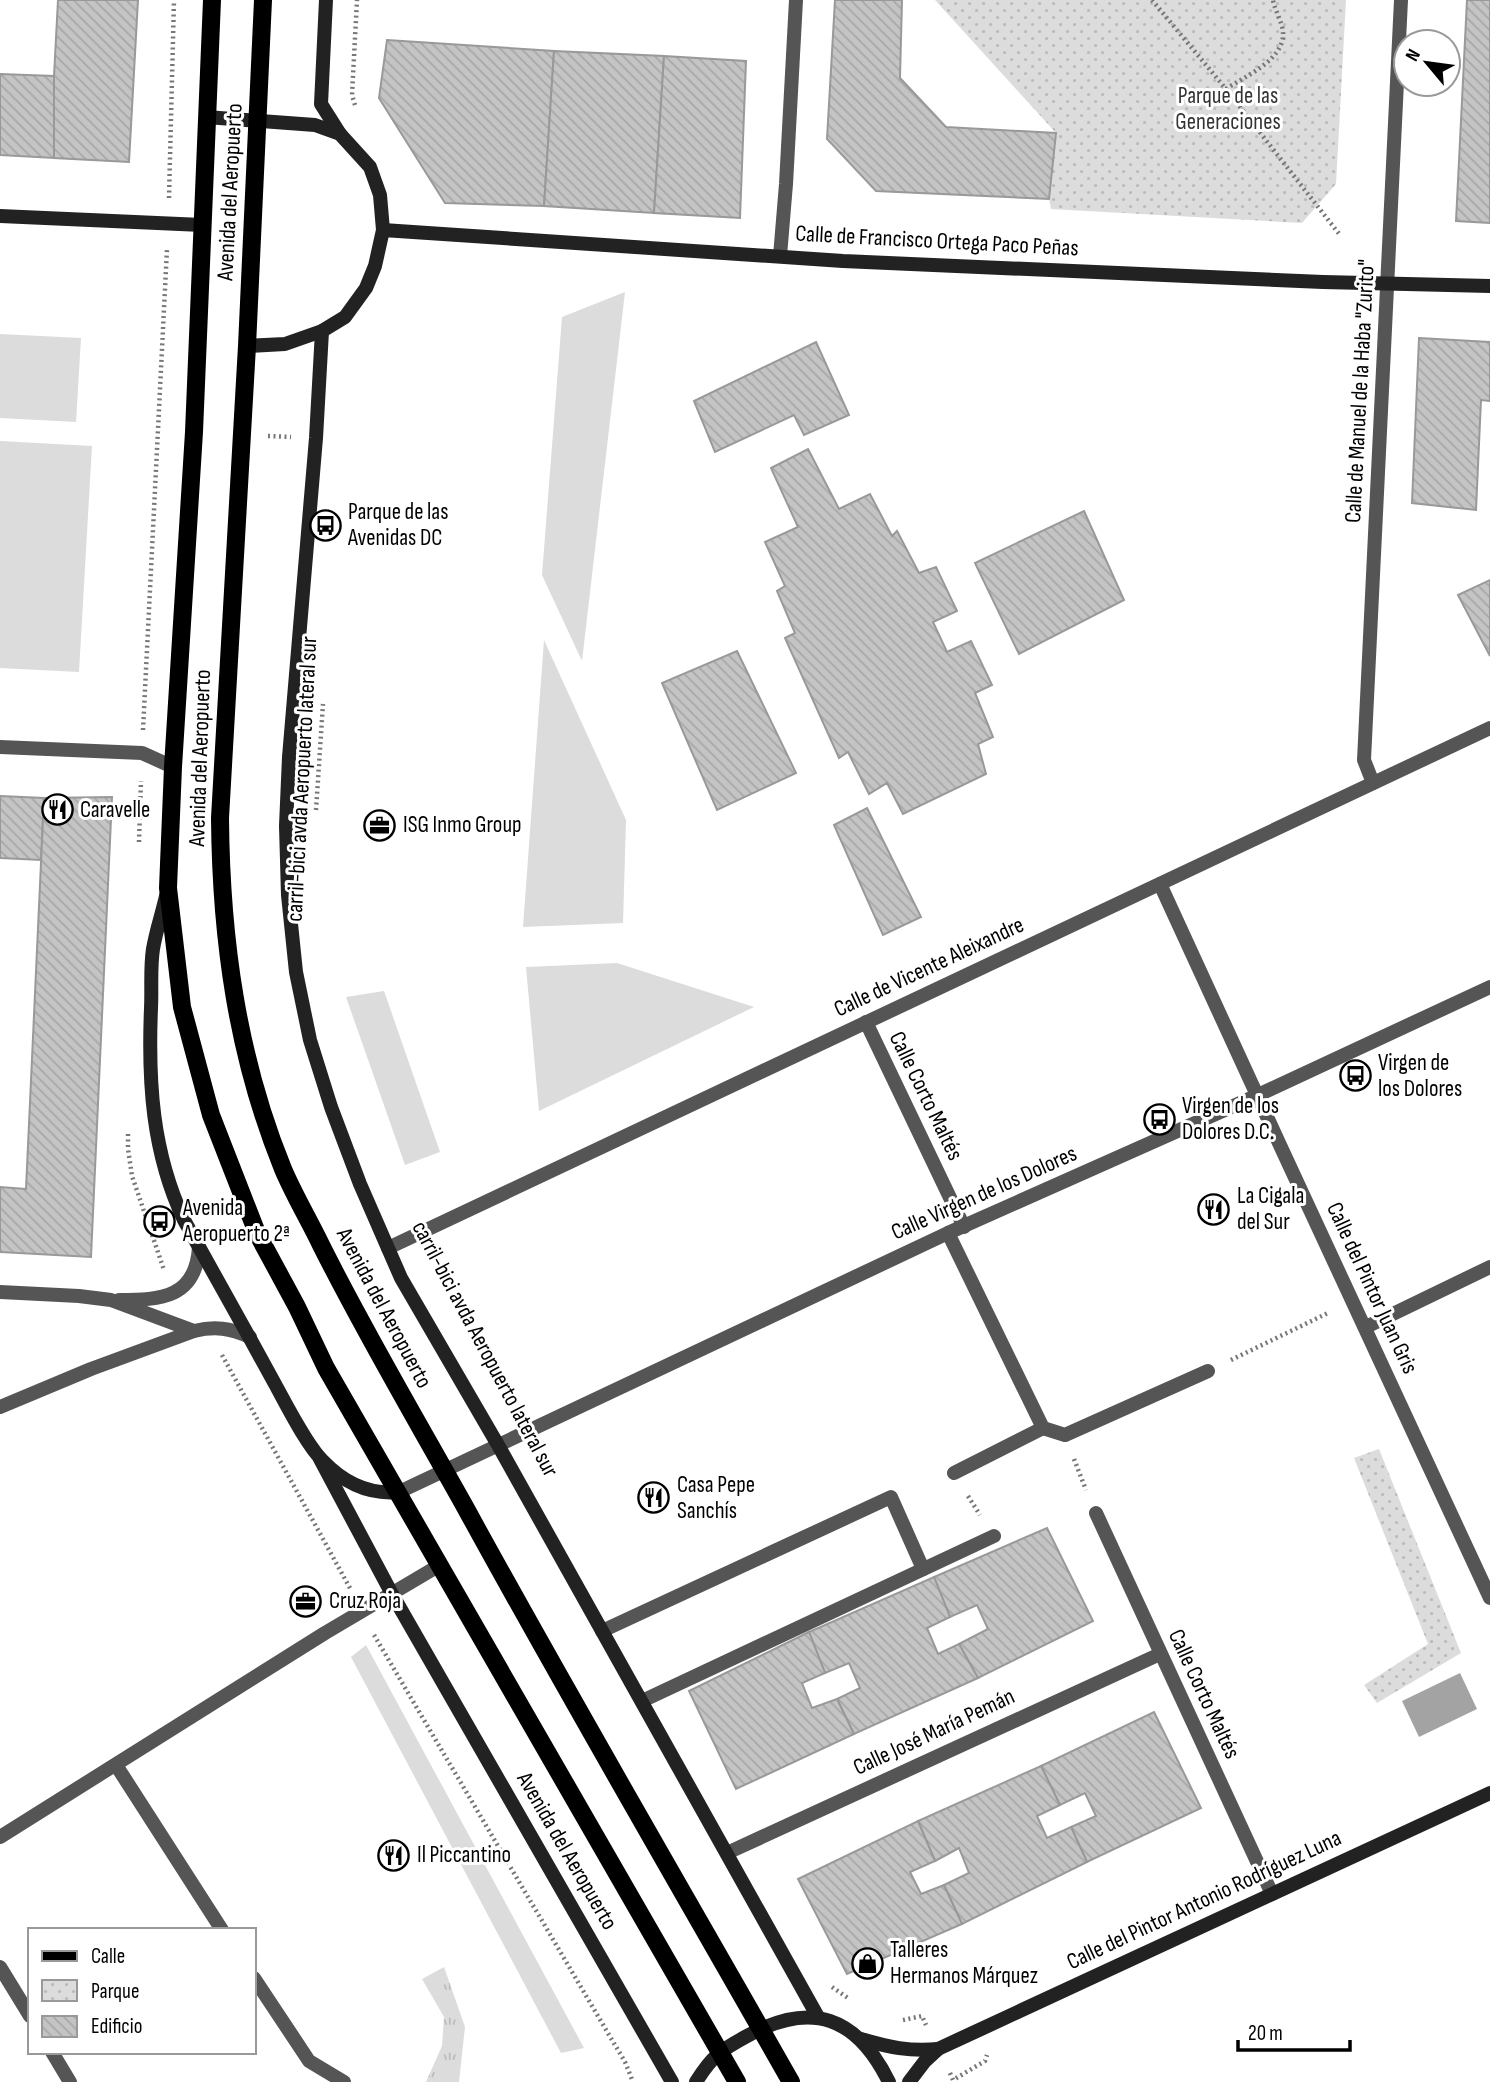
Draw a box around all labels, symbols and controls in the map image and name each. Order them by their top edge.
north arrow [1392,28,1462,98]
text: N [1401,45,1426,66]
park label: Parque de las Generaciones [1175,82,1281,136]
street label: Avenida del Aeropuerto [211,103,249,282]
street label: Calle de Francisco Ortega Paco Peñas [795,220,1079,262]
street label: Calle de Manuel de la Haba "Zurito" [1339,258,1381,524]
place label: Parque de las Avenidas DC [347,498,448,552]
bus stop icon: Parque de las Avenidas DC [308,508,342,542]
street label: carril-bici avda Aeropuerto lateral sur [281,635,323,922]
street label: Avenida del Aeropuerto [183,669,217,848]
restaurant icon: Caravelle [40,793,74,827]
place label: Caravelle [80,796,150,824]
office icon: ISG Inmo Group [363,808,397,842]
place label: ISG Inmo Group [403,811,522,839]
street label: Calle de Vicente Aleixandre [830,911,1028,1023]
street label: Calle Corto Maltés [883,1027,969,1165]
place label: Virgen de los Dolores [1378,1049,1462,1103]
bus stop icon: Virgen de los Dolores [1338,1059,1372,1093]
place label: Virgen de los Dolores D.C. [1182,1092,1279,1146]
bus stop icon: Virgen de los Dolores D.C. [1142,1102,1176,1136]
street label: Calle Virgen de los Dolores [887,1140,1081,1246]
place label: La Cigala del Sur [1237,1182,1304,1236]
restaurant icon: La Cigala del Sur [1197,1192,1231,1226]
place label: Avenida Aeropuerto 2ª [182,1194,290,1248]
street label: Calle del Pintor Juan Gris [1320,1198,1424,1378]
bus stop icon: Avenida Aeropuerto 2ª [143,1204,177,1238]
street label: carril-bici avda Aeropuerto lateral sur [406,1216,565,1482]
street label: Avenida del Aeropuerto [330,1222,438,1393]
place label: Casa Pepe Sanchís [677,1471,755,1525]
restaurant icon: Casa Pepe Sanchís [637,1481,671,1515]
office icon: Cruz Roja [289,1584,323,1618]
place label: Cruz Roja [329,1587,401,1615]
street label: Calle Corto Maltés [1162,1625,1246,1763]
street label: Calle José María Pemán [849,1682,1019,1782]
street label: Avenida del Aeropuerto [510,1766,623,1935]
street label: Calle del Pintor Antonio Rodríguez Luna [1062,1824,1346,1976]
restaurant icon: Il Piccantino [377,1838,411,1872]
place label: Il Piccantino [417,1841,511,1869]
legend [28,1928,256,2054]
place label: Talleres Hermanos Márquez [890,1936,1038,1990]
text: Calle [91,1944,125,1969]
shop icon: Talleres Hermanos Márquez [850,1946,884,1980]
text: Parque [91,1979,139,2004]
scale bar [1238,2008,1350,2052]
text: Edificio [91,2014,142,2039]
text: 20 m [1248,2021,1283,2046]

